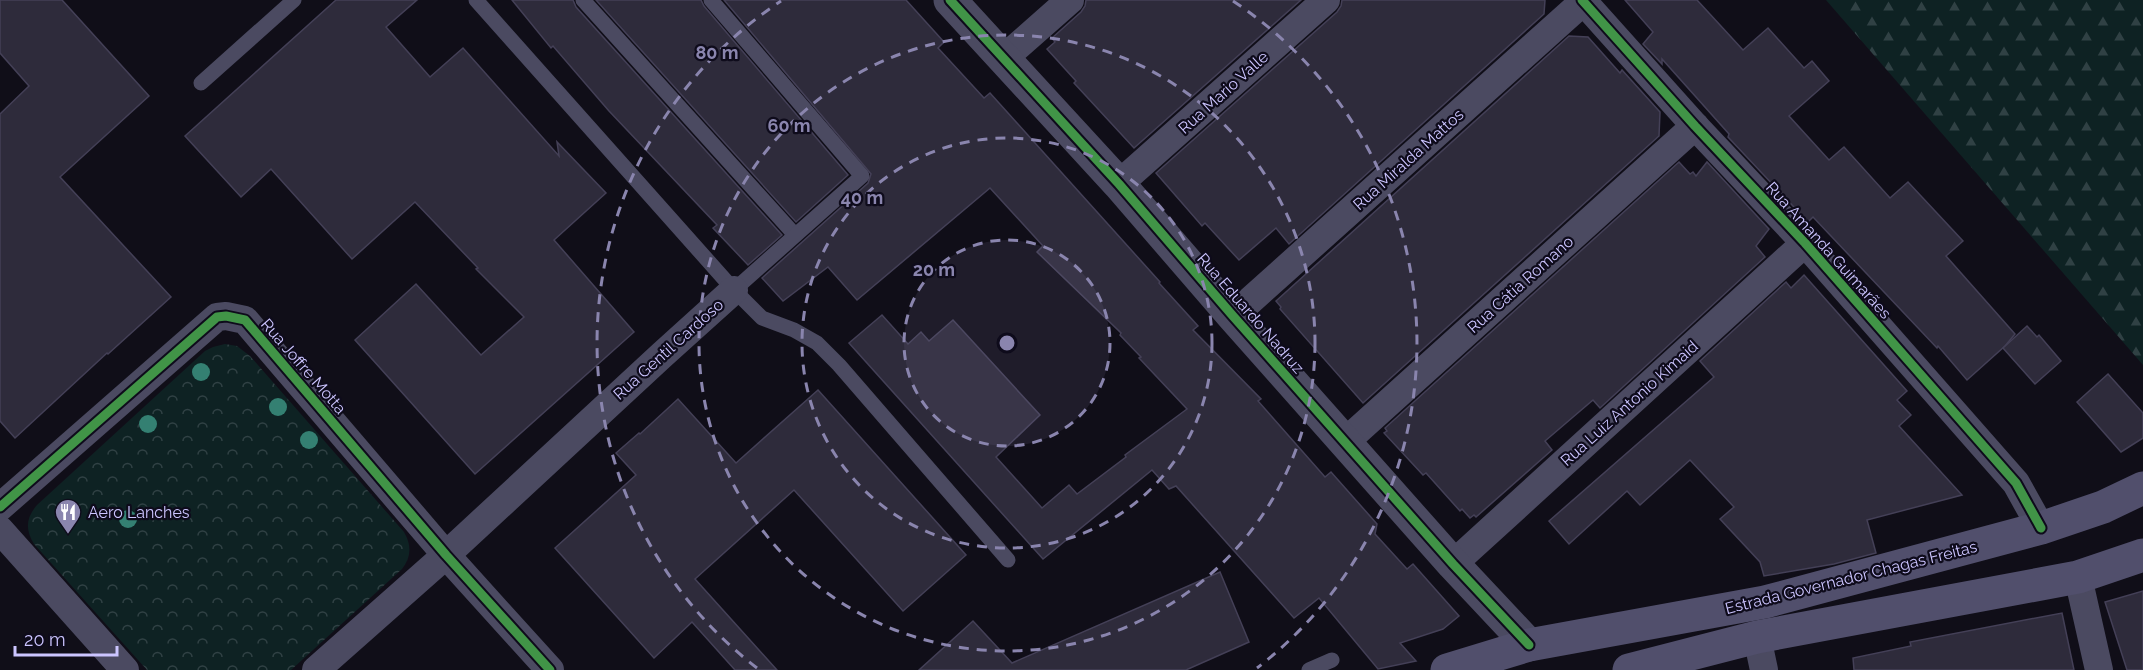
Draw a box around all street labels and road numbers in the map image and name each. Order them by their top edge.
street label: Rua Mario Valle [1175,47,1272,138]
street label: Rua Miralda Mattos [1349,105,1468,214]
street label: Rua Amanda Guimarães [1762,178,1895,323]
street label: Rua Cátia Romano [1463,232,1577,337]
street label: Rua Eduardo Nadruz [1193,249,1308,377]
street label: Rua Gentil Cardoso [609,295,727,404]
street label: Rua Joffre Motta [257,315,350,418]
street label: Rua Luiz Antonio Kimaid [1557,337,1702,470]
street label: Estrada Governador Chagas Freitas [1723,537,1979,618]

